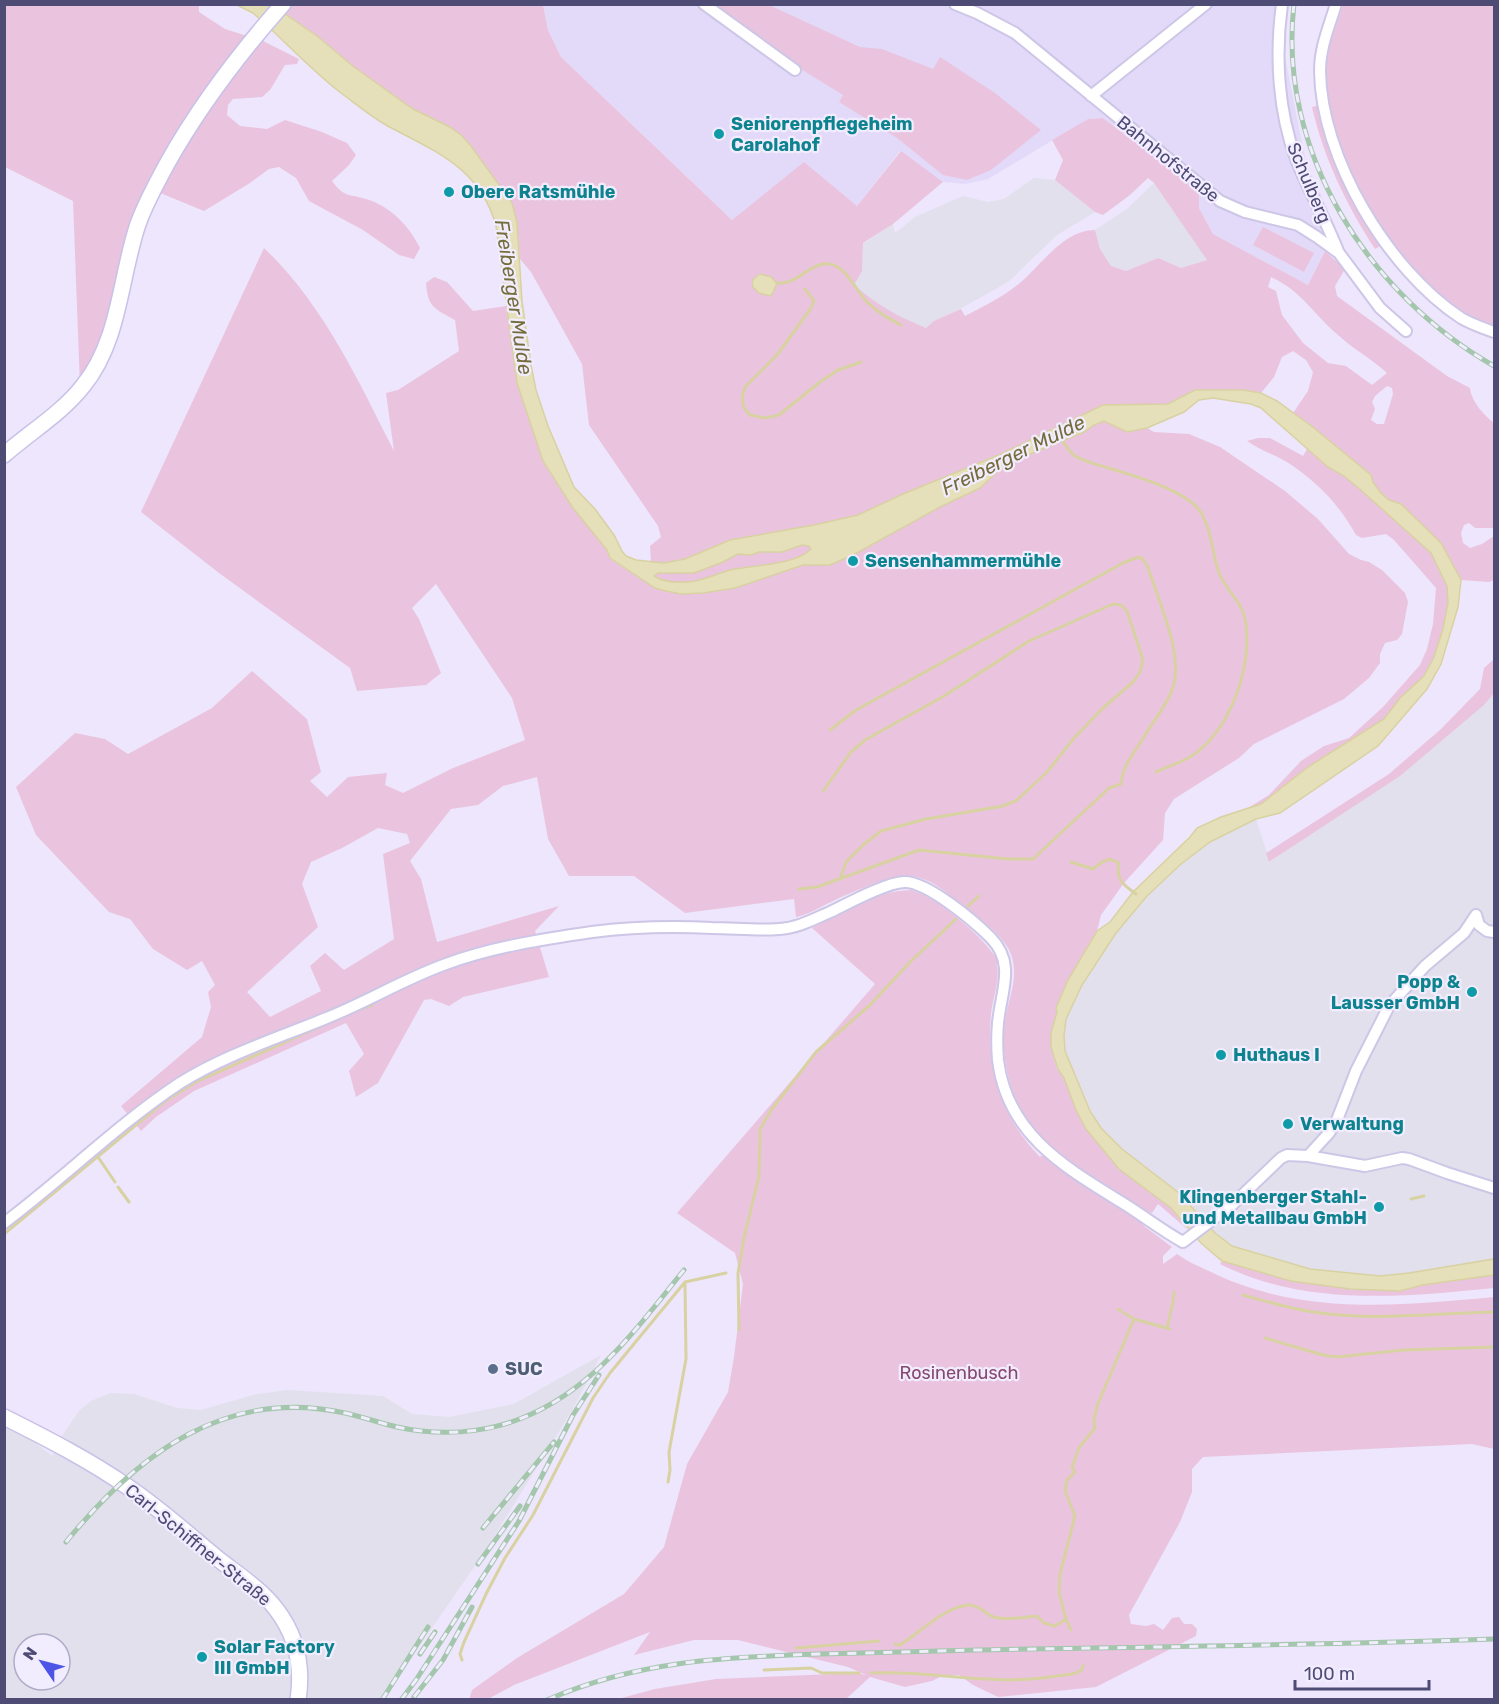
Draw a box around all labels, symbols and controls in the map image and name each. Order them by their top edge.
street label: Bahnhofstraße [1112,111,1224,207]
place label: Seniorenpflegeheim Carolahof [731,113,913,156]
marker: Seniorenpflegeheim Carolahof [712,127,726,141]
street label: Schulberg [1282,139,1336,227]
place label: Obere Ratsmühle [461,181,616,203]
marker: Obere Ratsmühle [442,185,456,199]
water label: Freiberger Mulde [490,218,538,376]
water label: Freiberger Mulde [937,410,1089,500]
place label: Sensenhammermühle [865,550,1061,572]
marker: Sensenhammermühle [846,554,860,568]
place label: Popp & Lausser GmbH [1331,971,1461,1014]
marker: Popp & Lausser GmbH [1465,985,1479,999]
place label: Huthaus I [1233,1044,1320,1066]
marker: Huthaus I [1214,1048,1228,1062]
place label: Verwaltung [1300,1113,1404,1135]
marker: Verwaltung [1281,1117,1295,1131]
place label: Klingenberger Stahl- und Metallbau GmbH [1179,1186,1367,1229]
marker: Klingenberger Stahl- und Metallbau GmbH [1372,1200,1386,1214]
place label: SUC [505,1358,543,1380]
marker: SUC [486,1362,500,1376]
park label: Rosinenbusch [899,1362,1019,1384]
street label: Carl-Schiffner-Straße [121,1479,275,1611]
north arrow [12,1632,72,1692]
place label: Solar Factory III GmbH [214,1636,335,1679]
text: N [19,1644,41,1664]
marker: Solar Factory III GmbH [195,1650,209,1664]
scale bar [1295,1653,1428,1691]
text: 100 m [1304,1663,1355,1685]

